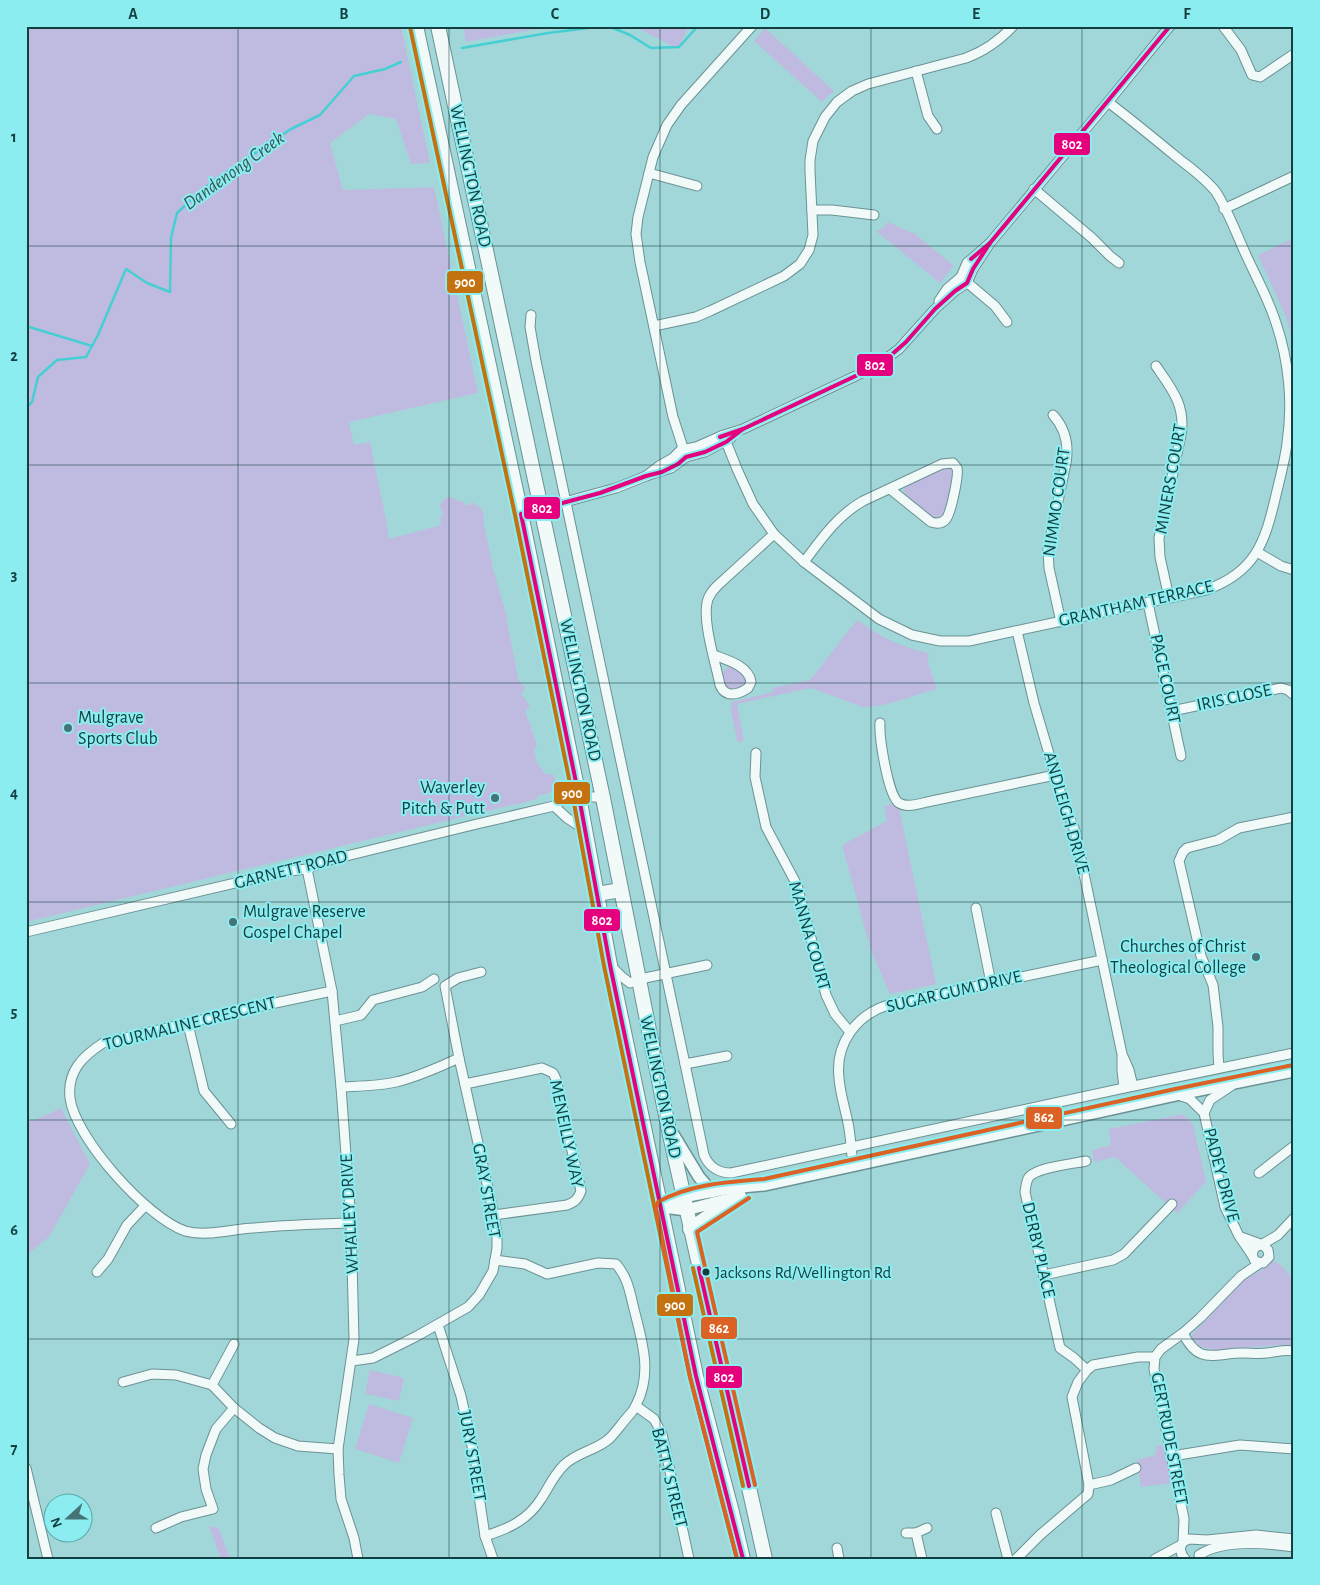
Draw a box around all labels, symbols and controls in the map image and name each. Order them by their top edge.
text: A [128,6,138,22]
text: B [339,6,349,22]
text: C [551,6,560,22]
text: D [760,6,771,22]
text: E [972,6,980,22]
text: F [1183,6,1191,22]
street label: WELLINGTON ROAD [446,103,494,249]
water label: Dandenong Creek [180,128,288,214]
text: 1 [11,129,17,145]
line badge: 802 [1053,132,1091,156]
text: 802 [1062,138,1083,152]
line badge: 900 [446,270,484,294]
text: 900 [454,276,476,290]
text: 2 [10,348,18,364]
line badge: 802 [856,353,894,377]
text: 802 [865,359,886,373]
street label: MINERS COURT [1152,422,1190,536]
street label: NIMMO COURT [1040,446,1074,558]
line badge: 802 [523,496,561,520]
text: 802 [532,502,553,516]
text: 3 [11,567,18,583]
street label: GRANTHAM TERRACE [1057,577,1215,630]
street label: WELLINGTON ROAD [556,617,604,763]
street label: PAGE COURT [1147,633,1183,726]
street label: IRIS CLOSE [1195,681,1273,715]
place label: Mulgrave Sports Club [78,709,158,748]
marker: Mulgrave Sports Club [62,722,74,734]
street label: ANDLEIGH DRIVE [1040,750,1092,876]
place label: Waverley Pitch & Putt [401,779,485,818]
line badge: 900 [553,781,591,805]
text: 4 [10,785,18,801]
text: 900 [561,787,583,801]
marker: Waverley Pitch & Putt [489,792,501,804]
street label: GARNETT ROAD [233,847,349,893]
street label: MANNA COURT [785,879,833,993]
place label: Mulgrave Reserve Gospel Chapel [243,903,366,942]
line badge: 802 [583,908,621,932]
text: 802 [592,914,613,928]
marker: Mulgrave Reserve Gospel Chapel [227,916,239,928]
place label: Churches of Christ Theological College [1110,938,1246,977]
marker: Churches of Christ Theological College [1250,951,1262,963]
street label: SUGAR GUM DRIVE [885,968,1024,1016]
street label: TOURMALINE CRESCENT [102,994,278,1054]
text: 5 [11,1004,18,1020]
street label: WELLINGTON ROAD [636,1014,684,1160]
street label: MENEILLY WAY [546,1078,586,1190]
line badge: 862 [1025,1106,1063,1130]
text: 862 [1034,1111,1055,1125]
street label: PADEY DRIVE [1200,1126,1242,1224]
street label: GRAY STREET [469,1142,503,1240]
street label: WHALLEY DRIVE [338,1153,362,1274]
street label: DERBY PLACE [1018,1200,1058,1300]
text: 6 [10,1222,18,1238]
place label: Jacksons Rd/Wellington Rd [715,1264,892,1281]
marker: Jacksons Rd/Wellington Rd [701,1267,711,1277]
line badge: 900 [656,1293,694,1317]
text: 900 [664,1299,686,1313]
line badge: 862 [700,1316,738,1340]
text: 862 [709,1322,730,1336]
line badge: 802 [705,1365,743,1389]
text: 802 [714,1371,735,1385]
street label: GERTRUDE STREET [1147,1371,1191,1507]
street label: JURY STREET [455,1409,489,1503]
street label: BATTY STREET [648,1426,690,1530]
text: 7 [11,1441,18,1457]
north arrow [42,1492,92,1542]
text: N [49,1515,65,1529]

